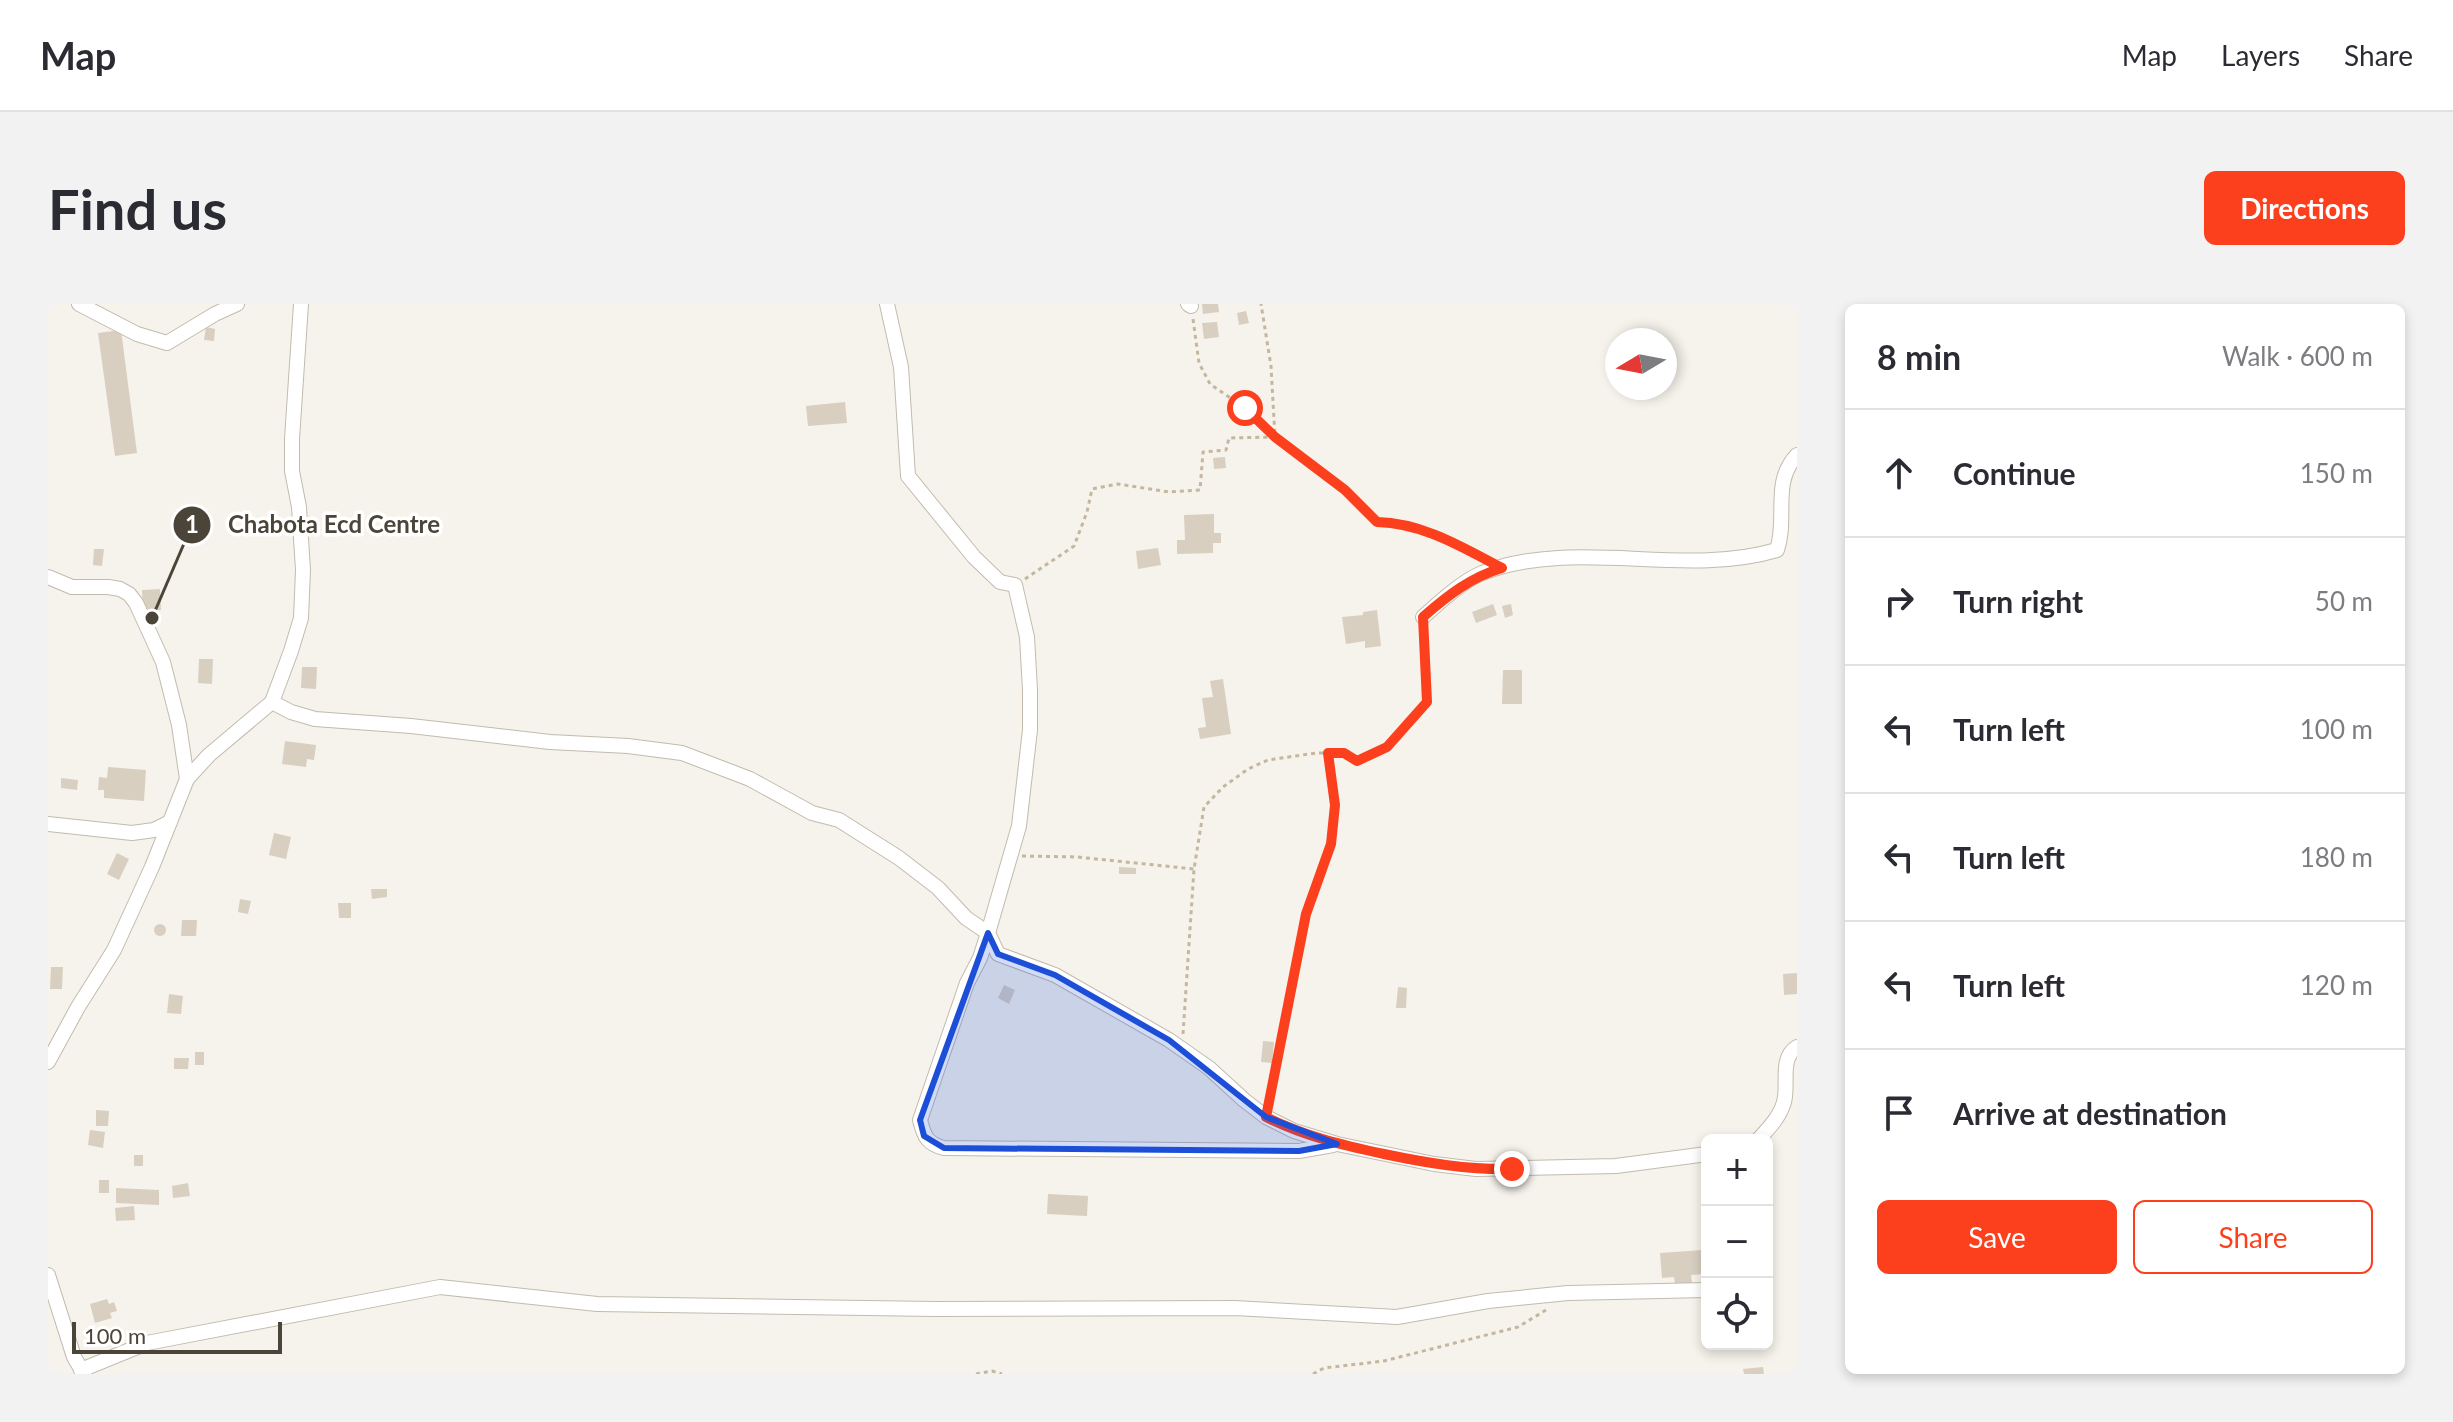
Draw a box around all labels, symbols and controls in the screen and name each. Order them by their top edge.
text: Map [40,32,116,78]
text: Map [2122,38,2177,72]
text: Layers [2221,38,2300,72]
text: Share [2344,38,2413,72]
button: Directions [2204,171,2405,245]
text: Find us [48,175,227,242]
north arrow [1605,328,1677,400]
text: 8 min [1877,336,1961,377]
text: Walk · 600 m [2222,340,2373,372]
route start [1227,390,1263,426]
icon: ahead [1877,451,1921,495]
text: Continue [1953,455,2076,491]
text: 150 m [2300,457,2373,489]
callout: Chabota Ecd Centre [172,501,456,549]
text: 1 [185,509,199,538]
text: Chabota Ecd Centre [228,509,440,538]
icon: right [1877,579,1921,623]
text: Turn right [1953,583,2083,619]
text: 50 m [2315,585,2373,617]
icon: left [1877,707,1921,751]
text: Turn left [1953,711,2065,747]
text: 100 m [2300,713,2373,745]
icon: left [1877,835,1921,879]
text: Turn left [1953,839,2065,875]
text: 180 m [2300,841,2373,873]
icon: left [1877,963,1921,1007]
text: Turn left [1953,967,2065,1003]
text: 120 m [2300,969,2373,1001]
icon: arrive [1877,1091,1921,1135]
text: Arrive at destination [1953,1095,2227,1131]
map controls [1701,1134,1773,1350]
button: + [1701,1134,1773,1206]
route end [1494,1151,1530,1187]
button: Save [1877,1200,2117,1274]
button: Share [2133,1200,2373,1274]
button: − [1701,1206,1773,1278]
button: locate [1701,1278,1773,1350]
scale bar [72,1318,282,1354]
text: 100 m [84,1322,146,1349]

